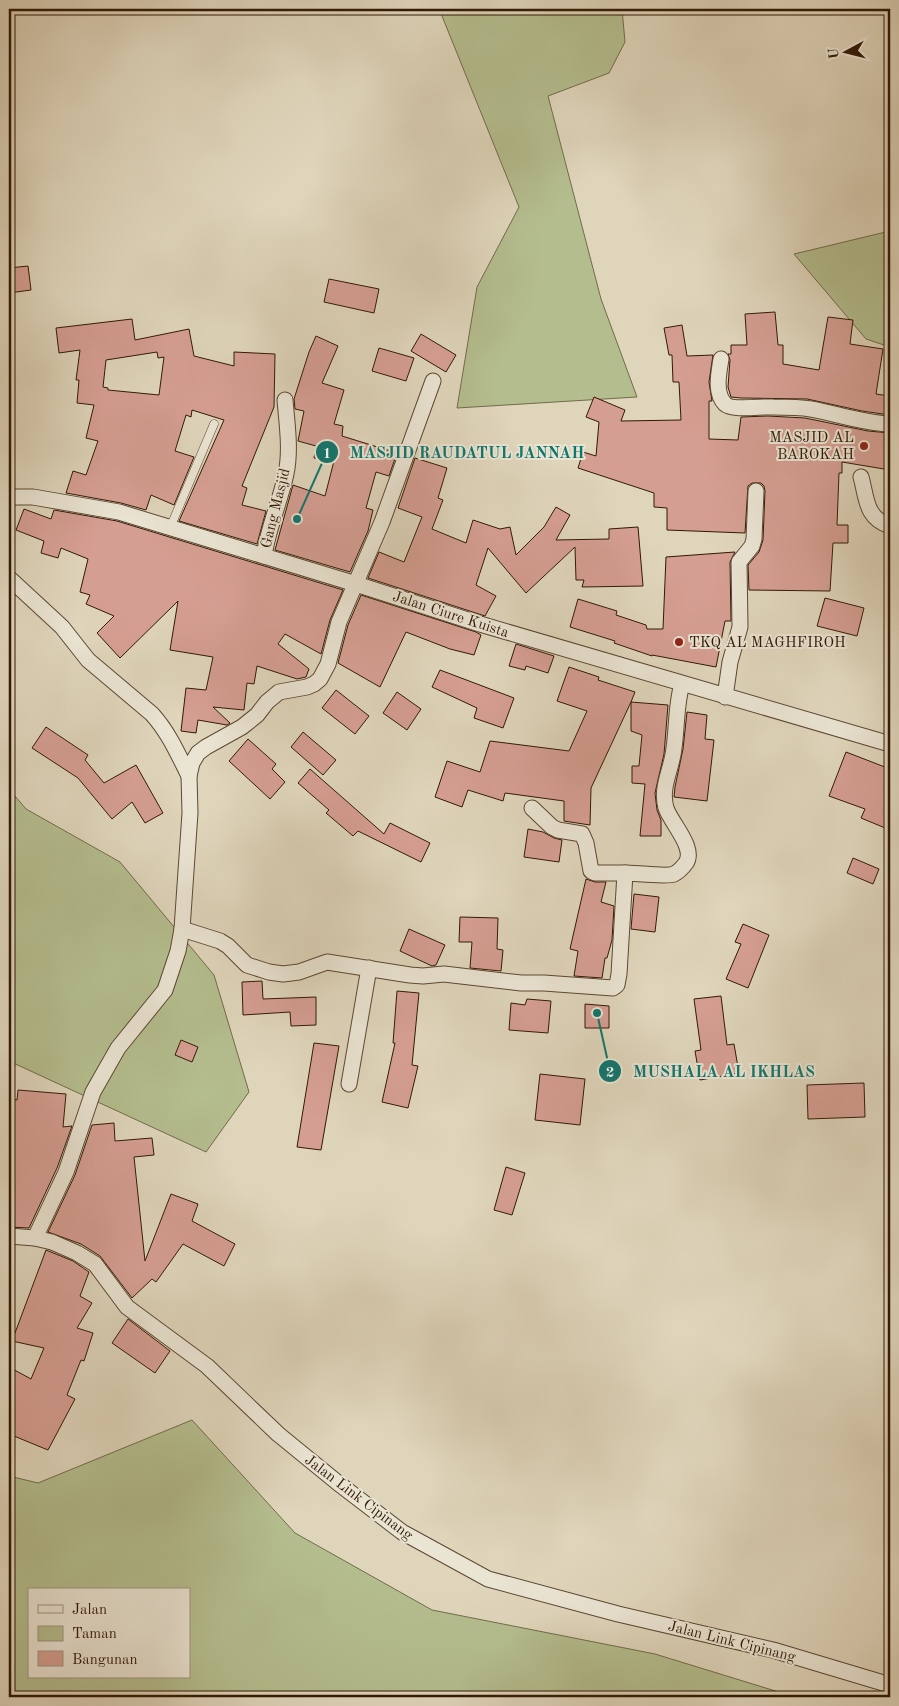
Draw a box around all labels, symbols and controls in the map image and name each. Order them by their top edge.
north arrow [822,28,872,78]
text: U [826,47,842,60]
place label: MASJID AL BAROKAH [769,431,854,463]
callout: MASJID RAUDATUL JANNAH [314,437,594,468]
marker: MASJID AL BAROKAH [858,440,870,452]
text: MASJID RAUDATUL JANNAH [350,446,584,462]
text: 1 [323,447,331,462]
street label: Gang Masjid [259,467,294,550]
street label: Jalan Ciure Kuista [391,590,511,641]
marker: TKQ AL MAGHFIROH [673,636,685,648]
place label: TKQ AL MAGHFIROH [689,636,846,651]
callout: MUSHALA AL IKHLAS [598,1056,825,1087]
text: MUSHALA AL IKHLAS [633,1065,815,1081]
text: 2 [606,1066,614,1081]
street label: Jalan Link Cipinang [301,1453,415,1544]
legend [28,1588,190,1678]
text: Jalan [72,1603,107,1618]
street label: Jalan Link Cipinang [666,1619,797,1666]
text: Taman [72,1627,117,1642]
text: Bangunan [72,1653,138,1668]

